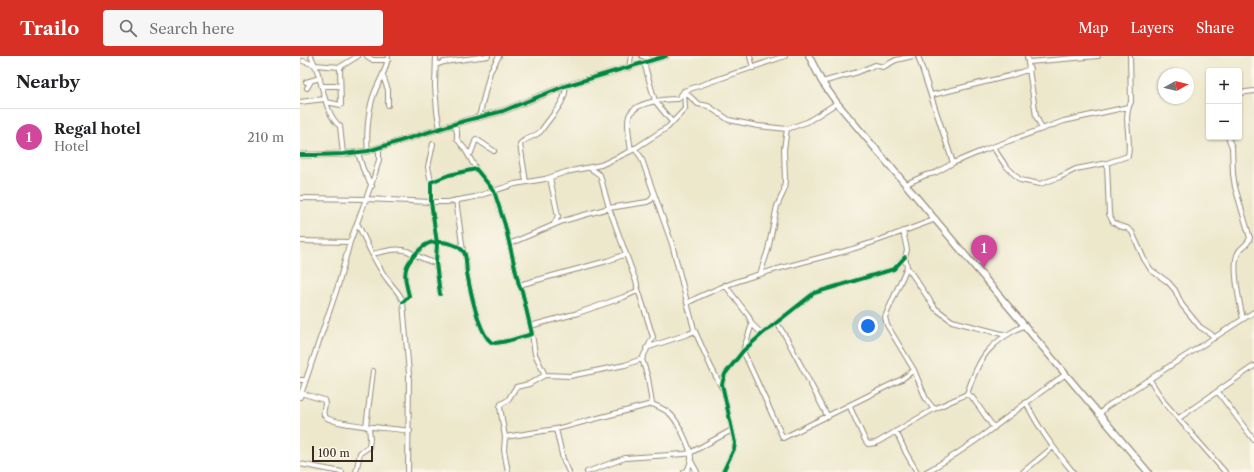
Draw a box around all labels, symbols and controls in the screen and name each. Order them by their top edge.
search box [103,10,383,46]
text: Trailo [20,17,79,40]
icon: search [117,17,139,39]
text: Search here [149,19,234,38]
text: Map [1078,19,1108,37]
text: Layers [1130,19,1174,37]
text: Share [1196,19,1234,37]
north arrow [1158,68,1194,104]
map controls [1206,68,1242,140]
button: + [1206,68,1242,104]
text: Nearby [16,72,80,92]
button: − [1206,104,1242,140]
text: Regal hotel [54,119,141,138]
text: 1 [26,129,32,145]
text: 210 m [247,129,284,145]
text: Hotel [54,138,89,154]
pin: 1 [971,235,997,268]
your location [858,316,878,336]
scale bar [312,444,373,463]
text: 100 m [318,446,350,460]

